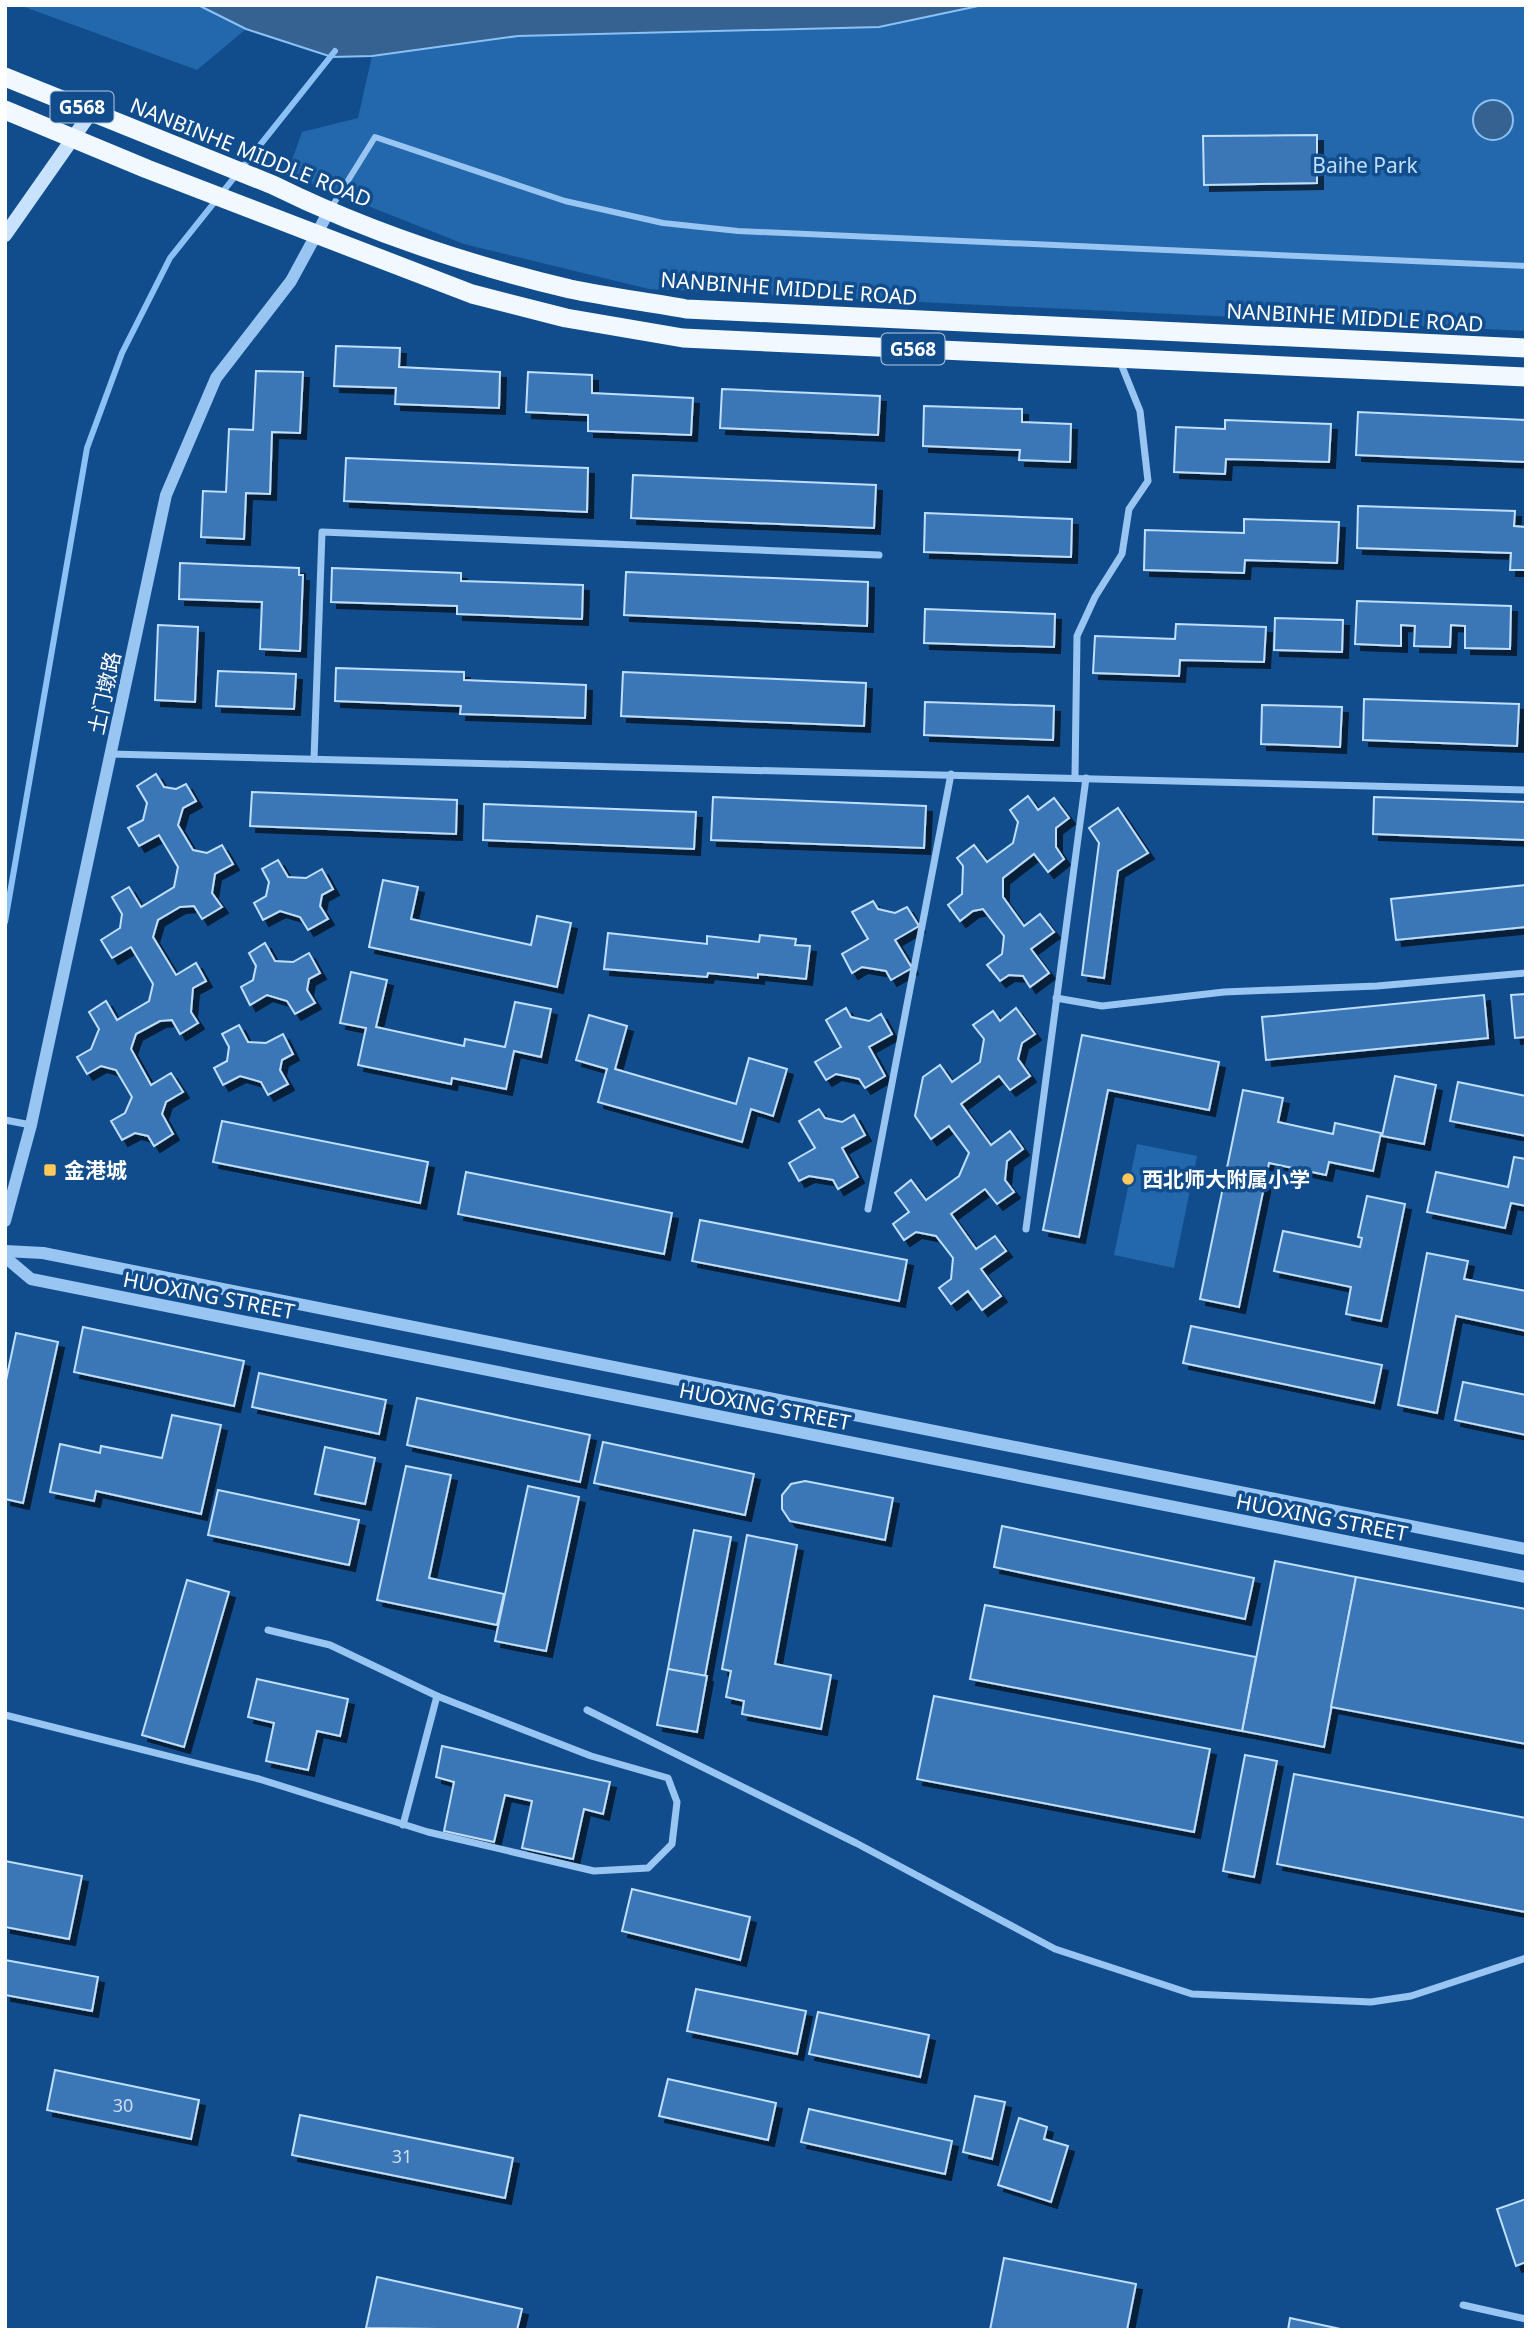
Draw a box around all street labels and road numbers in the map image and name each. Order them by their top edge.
street label: NANBINHE MIDDLE ROAD [126,91,376,213]
road number: G568 [50,92,114,122]
street label: NANBINHE MIDDLE ROAD [660,265,918,311]
street label: NANBINHE MIDDLE ROAD [1226,296,1484,338]
road number: G568 [881,334,944,364]
street label: 土门墩路 [82,649,126,737]
street label: HUOXING STREET [121,1265,298,1325]
street label: HUOXING STREET [677,1376,854,1436]
street label: HUOXING STREET [1234,1487,1411,1547]

